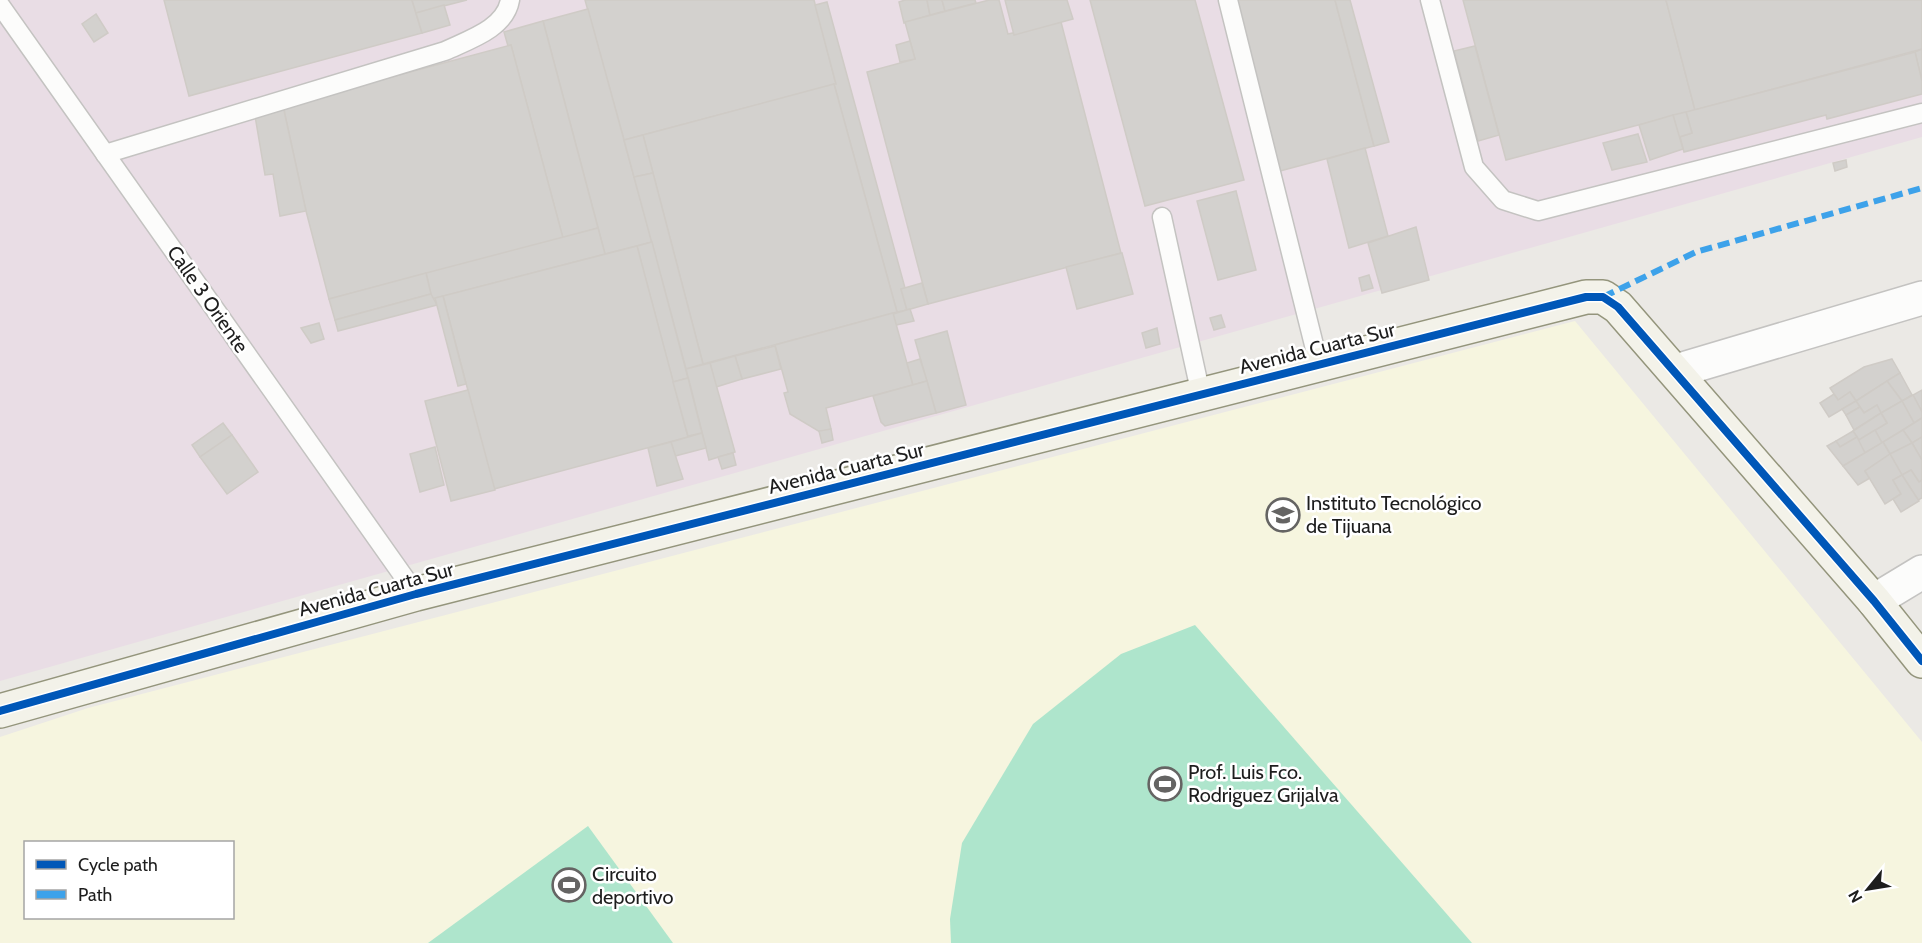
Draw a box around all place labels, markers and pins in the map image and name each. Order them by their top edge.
place label: Instituto Tecnológico de Tijuana [1306,491,1481,538]
school or university icon: Instituto Tecnológico de Tijuana [1265,497,1301,533]
place label: Prof. Luis Fco. Rodriguez Grijalva [1188,760,1339,807]
sports icon: Prof. Luis Fco. Rodriguez Grijalva [1147,766,1183,802]
place label: Circuito deportivo [592,862,673,909]
sports icon: Circuito deportivo [551,867,587,903]

